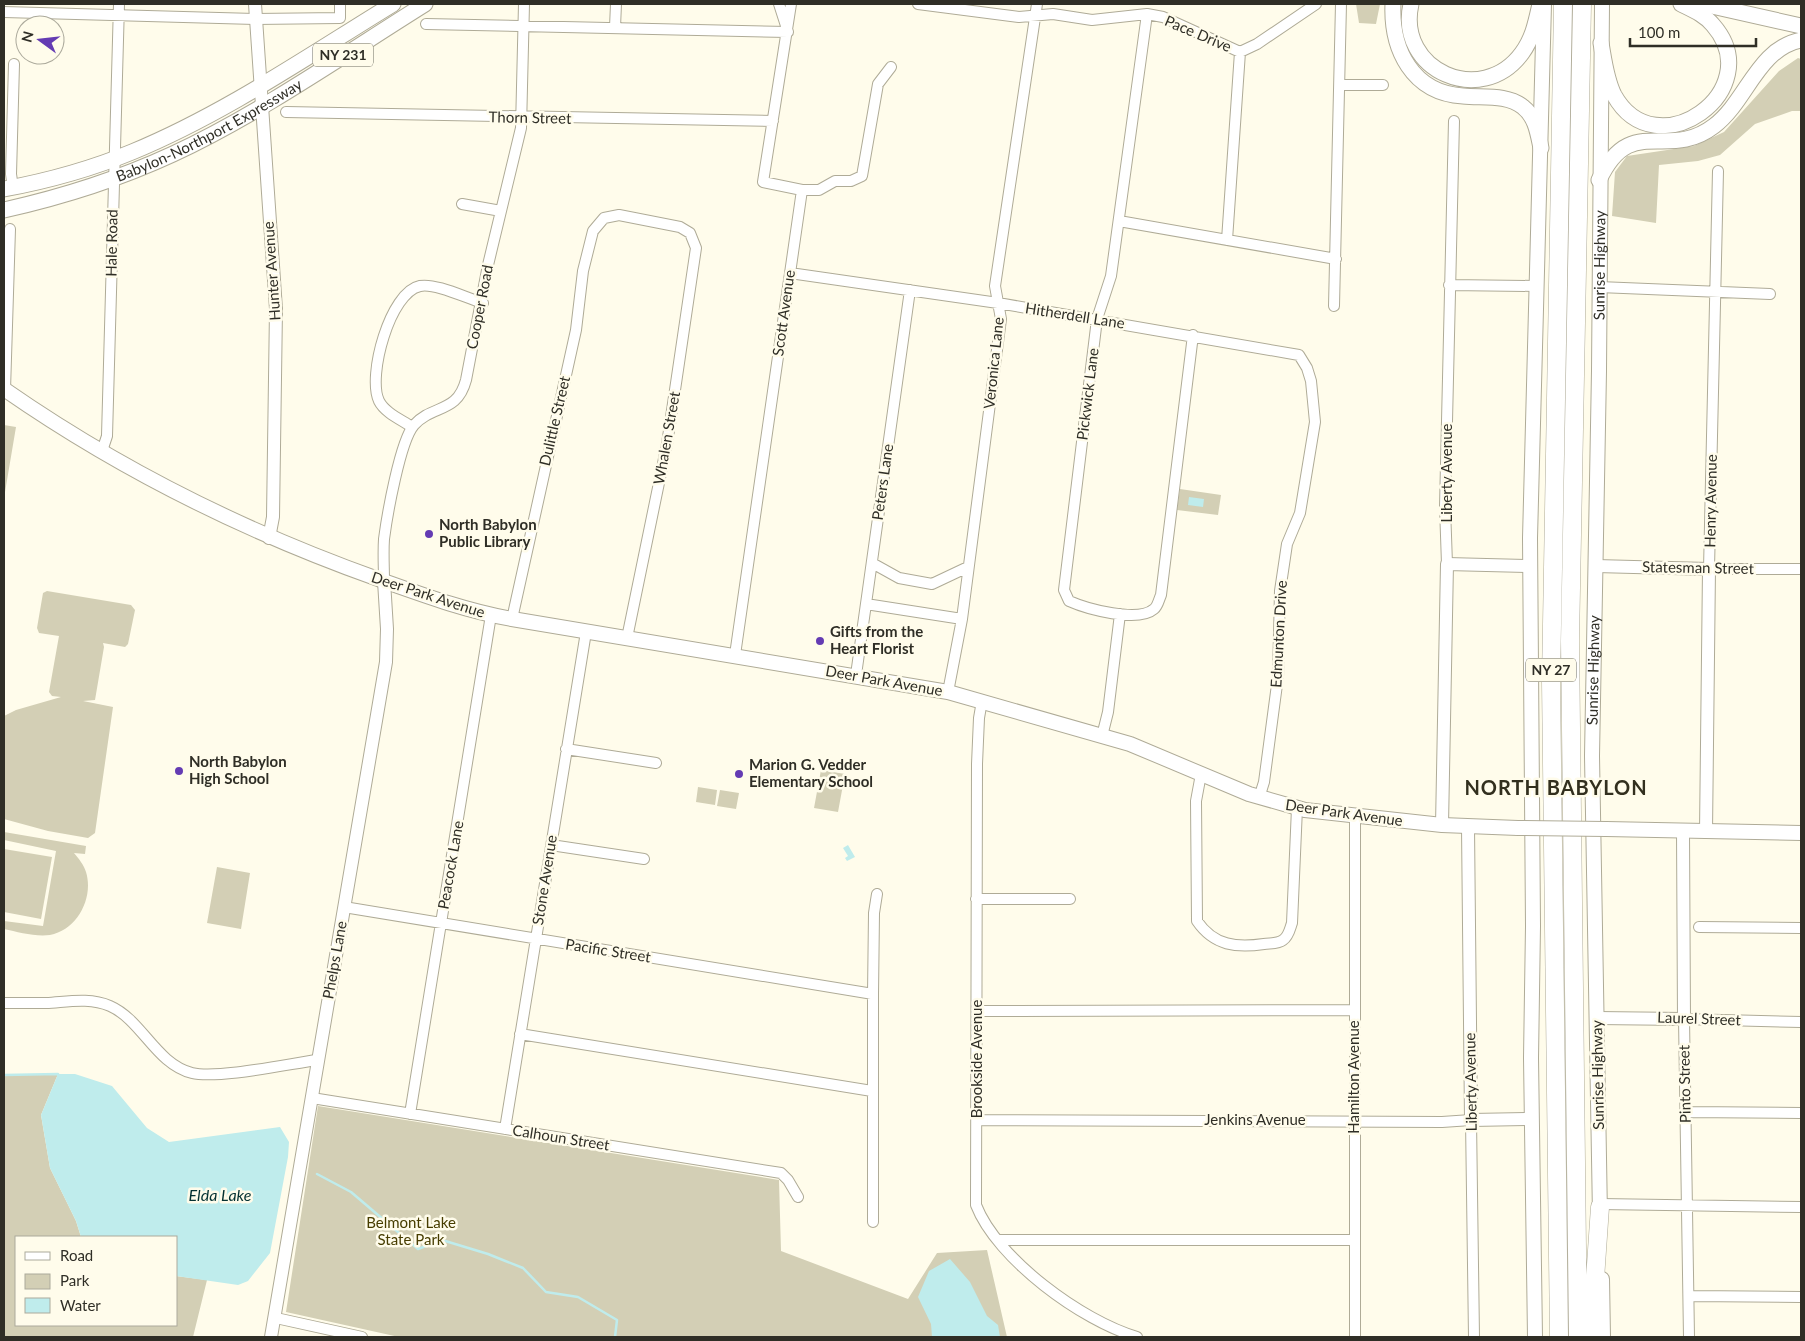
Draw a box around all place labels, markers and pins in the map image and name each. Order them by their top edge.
place label: North Babylon Public Library [439,515,537,550]
marker: North Babylon Public Library [423,528,435,540]
place label: Gifts from the Heart Florist [830,622,923,657]
marker: Gifts from the Heart Florist [814,635,826,647]
place label: North Babylon High School [189,752,287,787]
place label: Marion G. Vedder Elementary School [749,755,873,790]
marker: North Babylon High School [173,765,185,777]
marker: Marion G. Vedder Elementary School [733,768,745,780]

